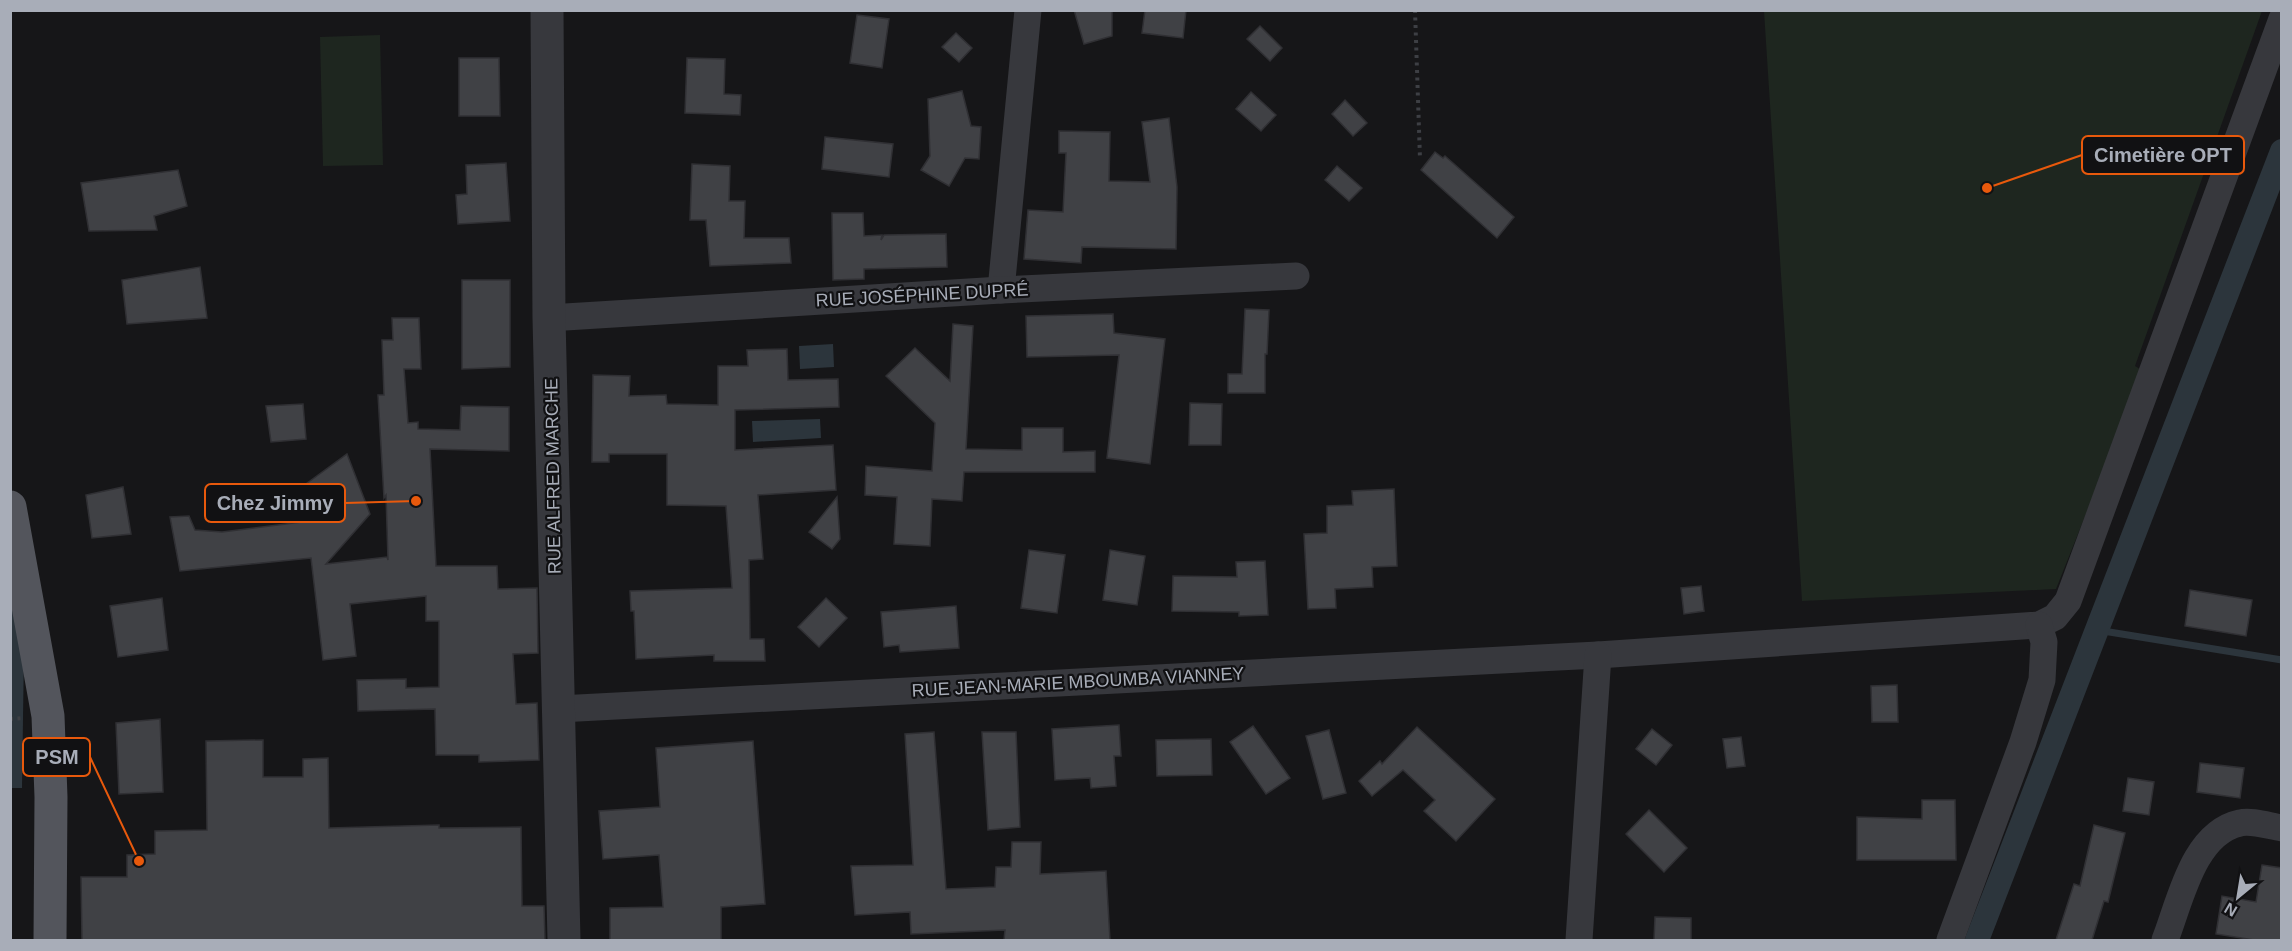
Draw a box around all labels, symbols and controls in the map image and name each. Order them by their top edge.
callout: Cimetière OPT [2082,136,2244,174]
text: Cimetière OPT [2094,144,2232,166]
street label: RUE JOSÉPHINE DUPRÉ [815,279,1029,311]
street label: RUE ALFRED MARCHE [541,378,565,574]
callout: Chez Jimmy [205,484,345,522]
text: Chez Jimmy [217,492,334,514]
street label: RUE JEAN-MARIE MBOUMBA VIANNEY [911,663,1245,701]
callout: PSM [23,738,90,776]
text: PSM [35,746,79,768]
north arrow [2208,867,2268,927]
text: N [2221,899,2240,920]

